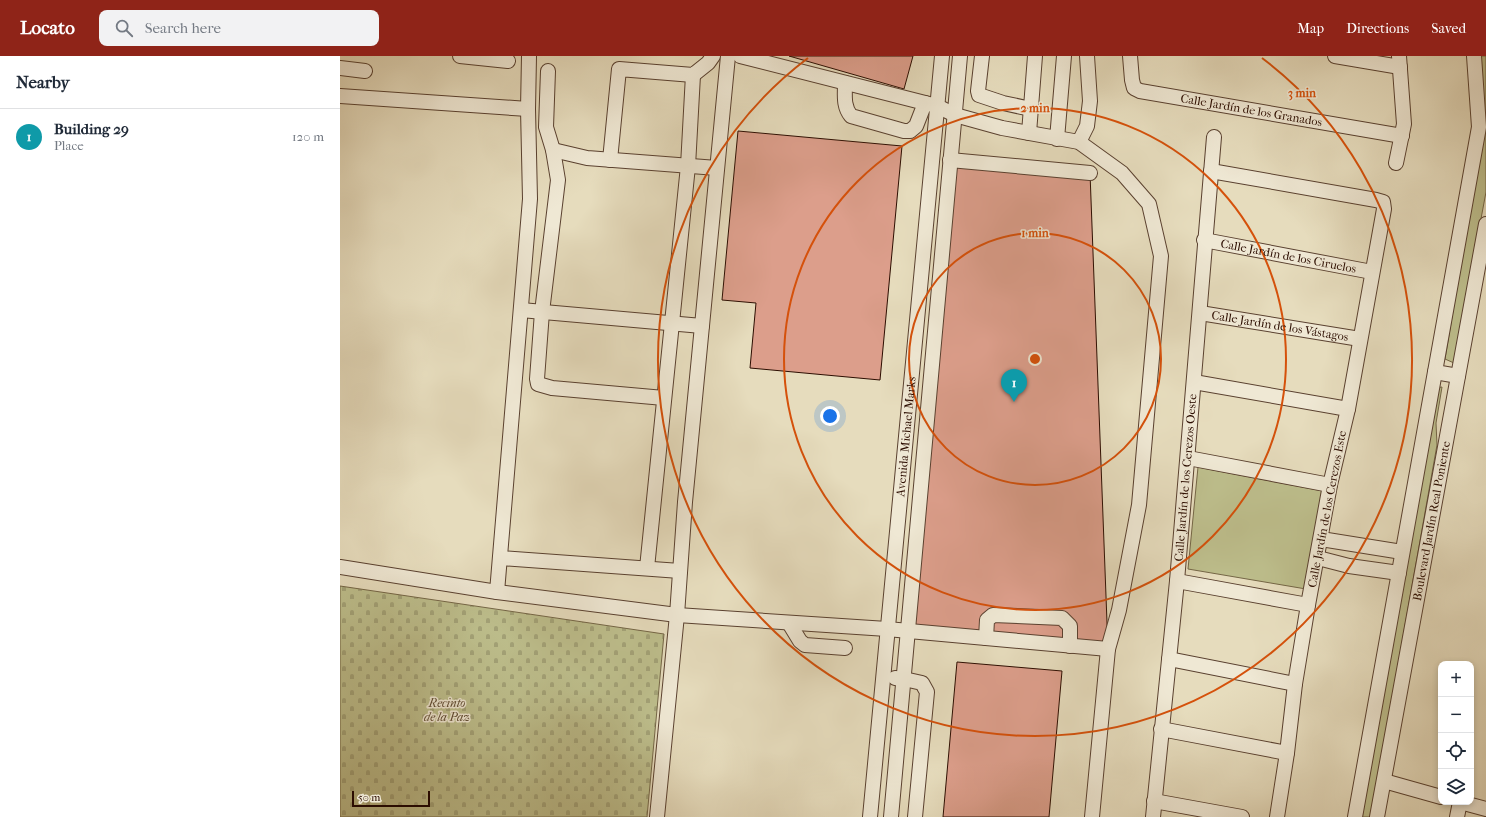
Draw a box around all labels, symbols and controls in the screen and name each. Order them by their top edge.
search box [99,10,379,46]
text: Locato [20,17,75,39]
icon: search [113,17,135,39]
text: Search here [145,19,221,37]
text: Map [1297,20,1324,37]
text: Directions [1346,20,1409,37]
text: Saved [1431,20,1466,37]
text: Nearby [16,72,70,92]
text: 3 min [1288,86,1317,101]
street label: Calle Jardín de los Granados [1180,91,1324,129]
text: 2 min [1020,101,1051,115]
text: Building 29 [54,120,129,138]
text: 1 [27,129,31,144]
text: 120 m [292,129,324,144]
text: Place [54,138,84,153]
text: 1 min [1021,226,1050,240]
street label: Calle Jardín de los Ciruelos [1220,236,1358,276]
street label: Calle Jardín de los Vástagos [1211,308,1350,344]
centre of rings [1028,352,1042,366]
pin: 1 [1001,369,1027,402]
street label: Avenida Michael Marks [893,376,919,498]
street label: Calle Jardín de los Cerezos Oeste [1172,393,1200,562]
your location [820,406,840,426]
street label: Calle Jardín de los Cerezos Este [1305,429,1349,589]
street label: Boulevard Jardín Real Poniente [1410,440,1453,602]
map controls [1438,661,1474,805]
button: + [1438,661,1474,697]
park label: Recinto de la Paz [424,696,470,724]
button: − [1438,697,1474,733]
button: locate [1438,733,1474,769]
button: layers [1438,769,1474,805]
scale bar [352,789,430,808]
text: 50 m [358,791,380,804]

